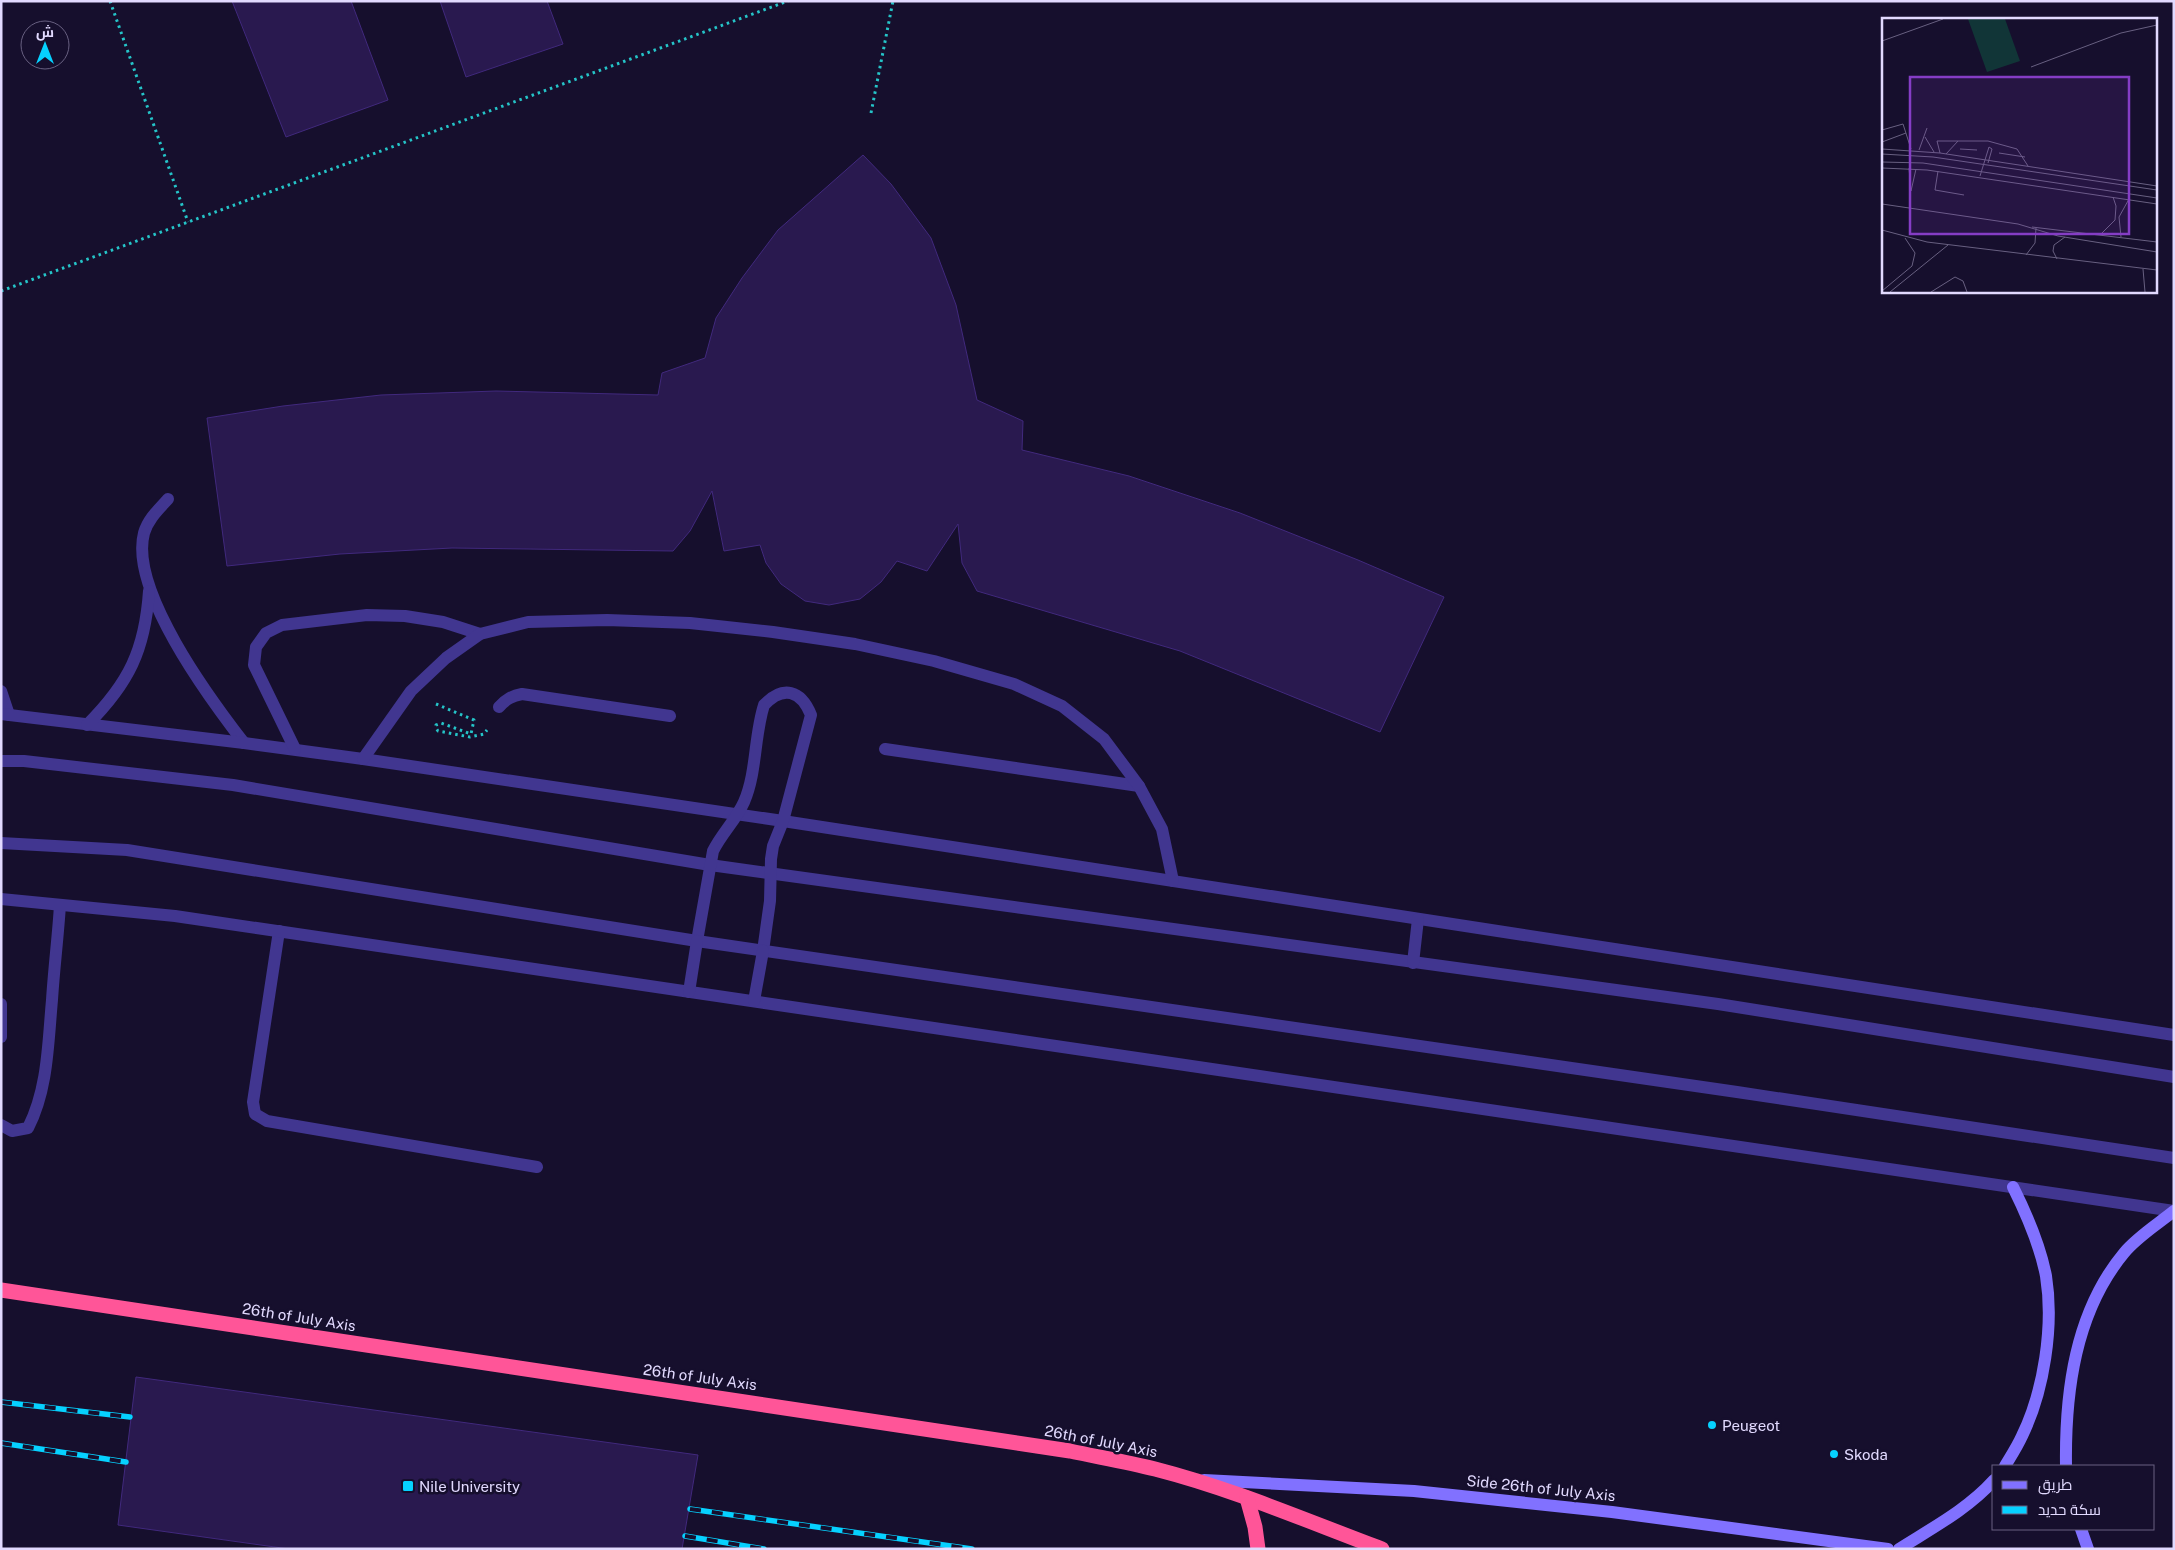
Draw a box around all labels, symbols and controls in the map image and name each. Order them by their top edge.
inset map [1882,18,2158,292]
north arrow [20,20,70,70]
text: ش [36,24,54,41]
street label: 26th of July Axis [241,1300,357,1334]
street label: 26th of July Axis [642,1361,758,1393]
place label: Peugeot [1722,1417,1780,1434]
marker: Peugeot [1706,1419,1718,1431]
street label: 26th of July Axis [1043,1422,1159,1460]
place label: Skoda [1844,1446,1888,1463]
marker: Skoda [1828,1448,1840,1460]
legend [1992,1465,2155,1530]
street label: Side 26th of July Axis [1466,1472,1616,1504]
text: طريق [2038,1476,2072,1495]
place label: Nile University [419,1478,520,1495]
marker: Nile University [401,1479,415,1493]
text: سكة حديد [2038,1501,2101,1518]

